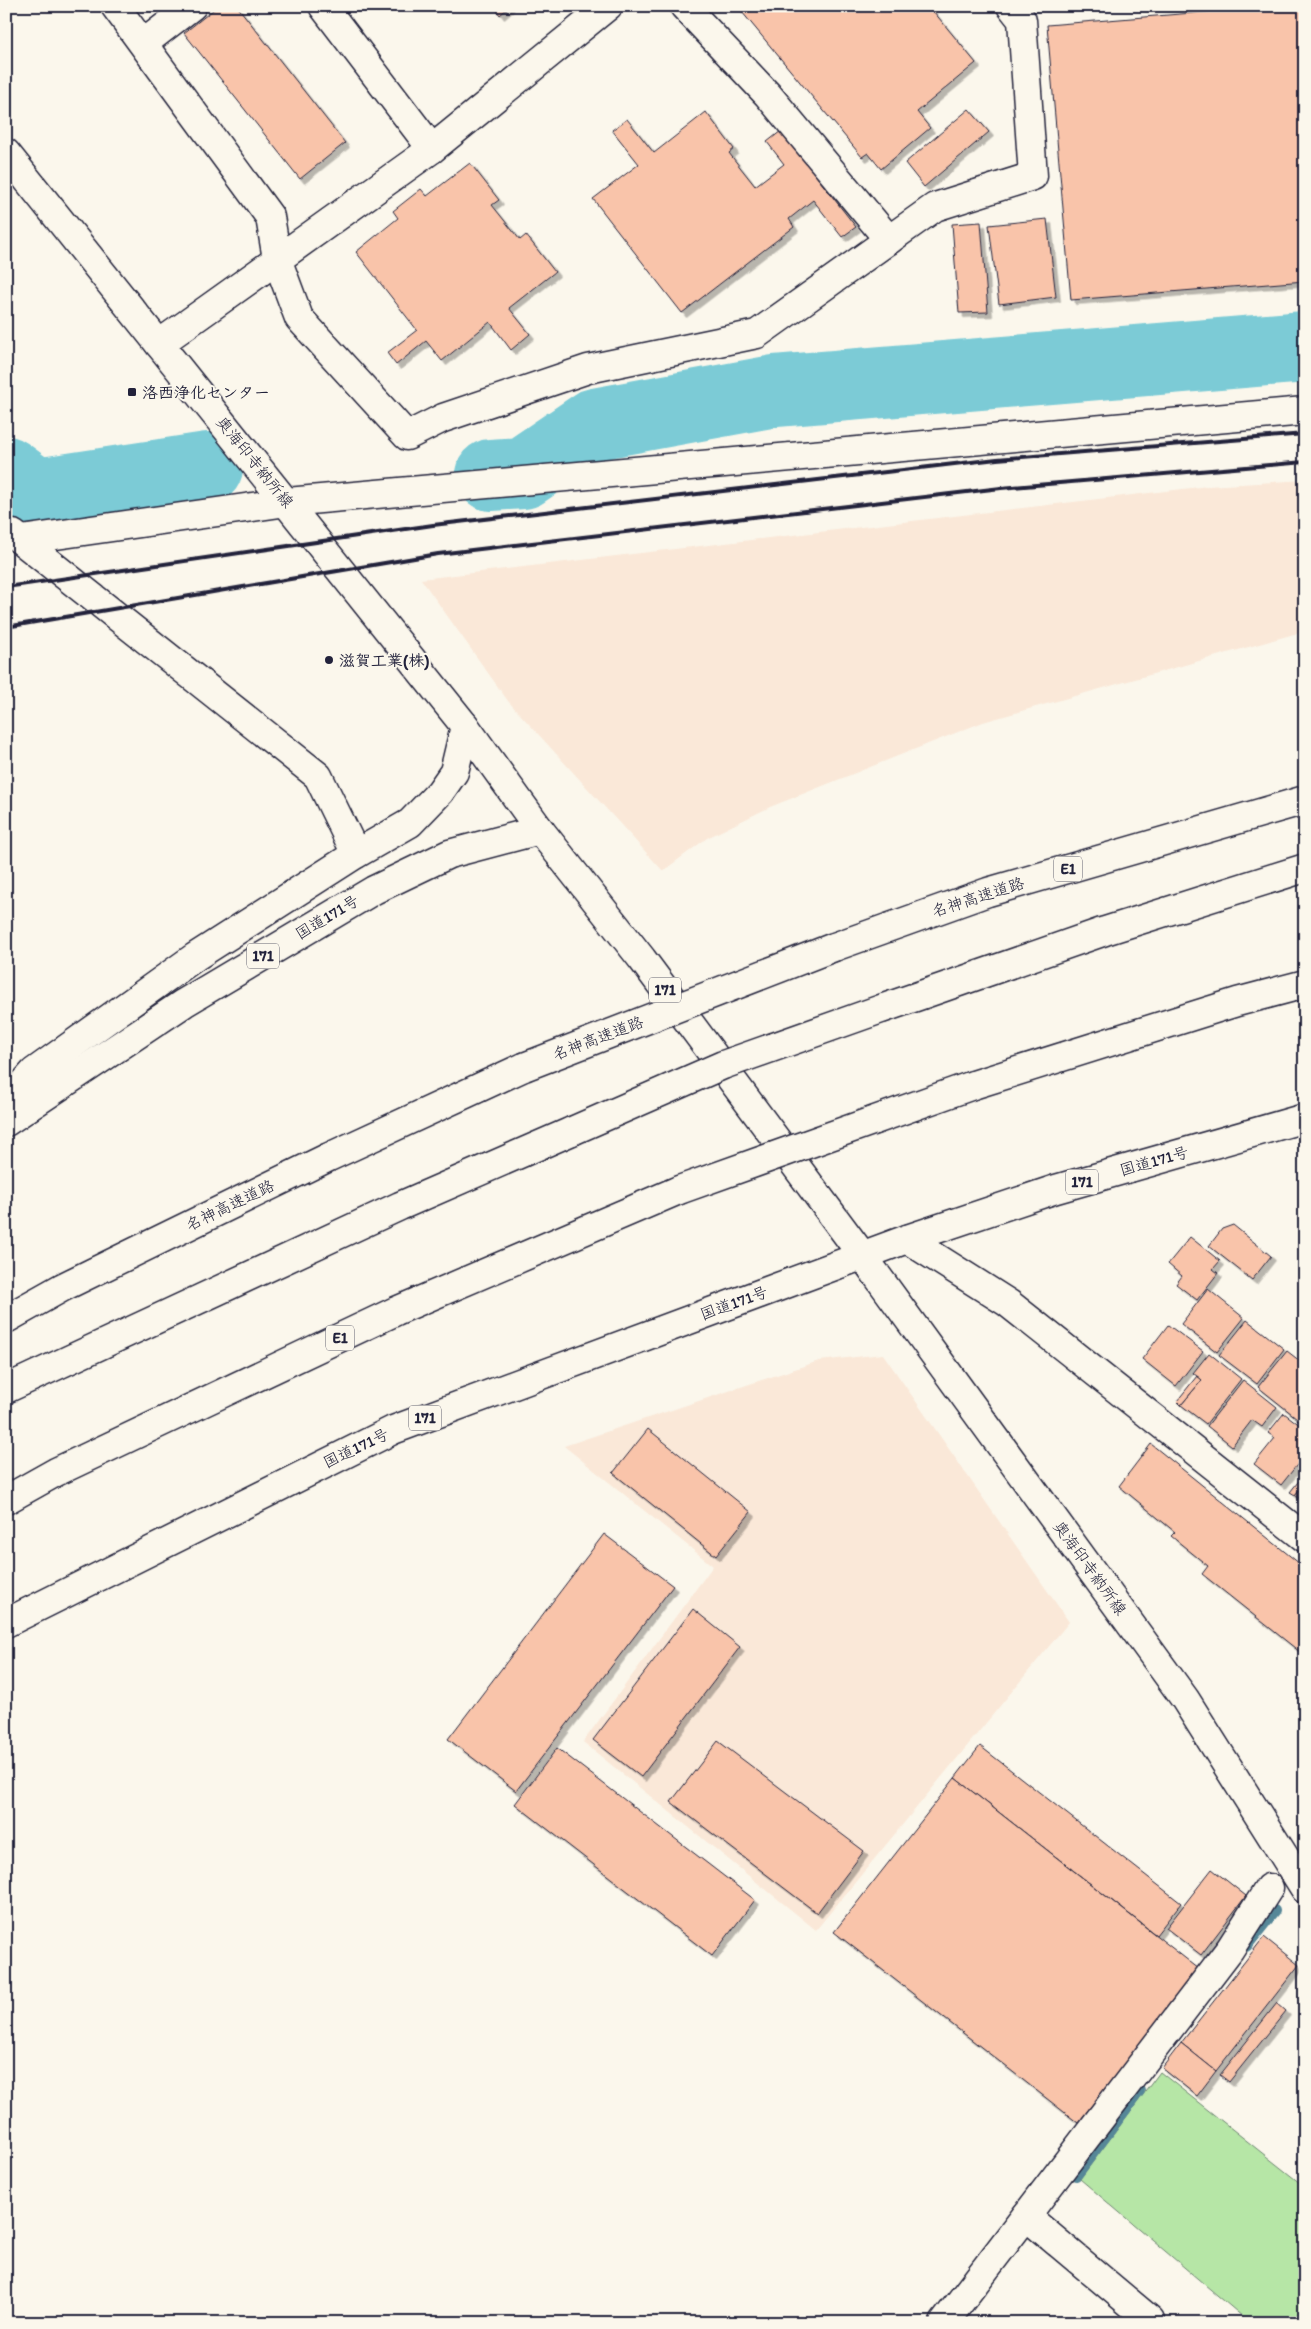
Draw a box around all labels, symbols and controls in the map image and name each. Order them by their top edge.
place label: 洛西浄化センター [142,383,270,402]
marker: 洛西浄化センター [126,386,138,398]
street label: 奥海印寺納所線 [212,412,298,512]
place label: 滋賀工業(株) [339,651,429,671]
marker: 滋賀工業(株) [323,654,335,666]
road number: E1 [1054,856,1082,882]
street label: 名神高速道路 [929,873,1027,921]
street label: 国道171号 [292,891,362,943]
road number: 171 [247,944,279,968]
road number: 171 [649,978,681,1002]
street label: 名神高速道路 [550,1012,646,1064]
street label: 国道171号 [1117,1142,1191,1180]
road number: 171 [1066,1170,1098,1194]
street label: 名神高速道路 [183,1175,277,1235]
street label: 国道171号 [697,1282,771,1324]
road number: E1 [326,1326,354,1350]
road number: 171 [409,1406,441,1430]
street label: 国道171号 [320,1424,392,1472]
street label: 奥海印寺納所線 [1049,1517,1131,1619]

